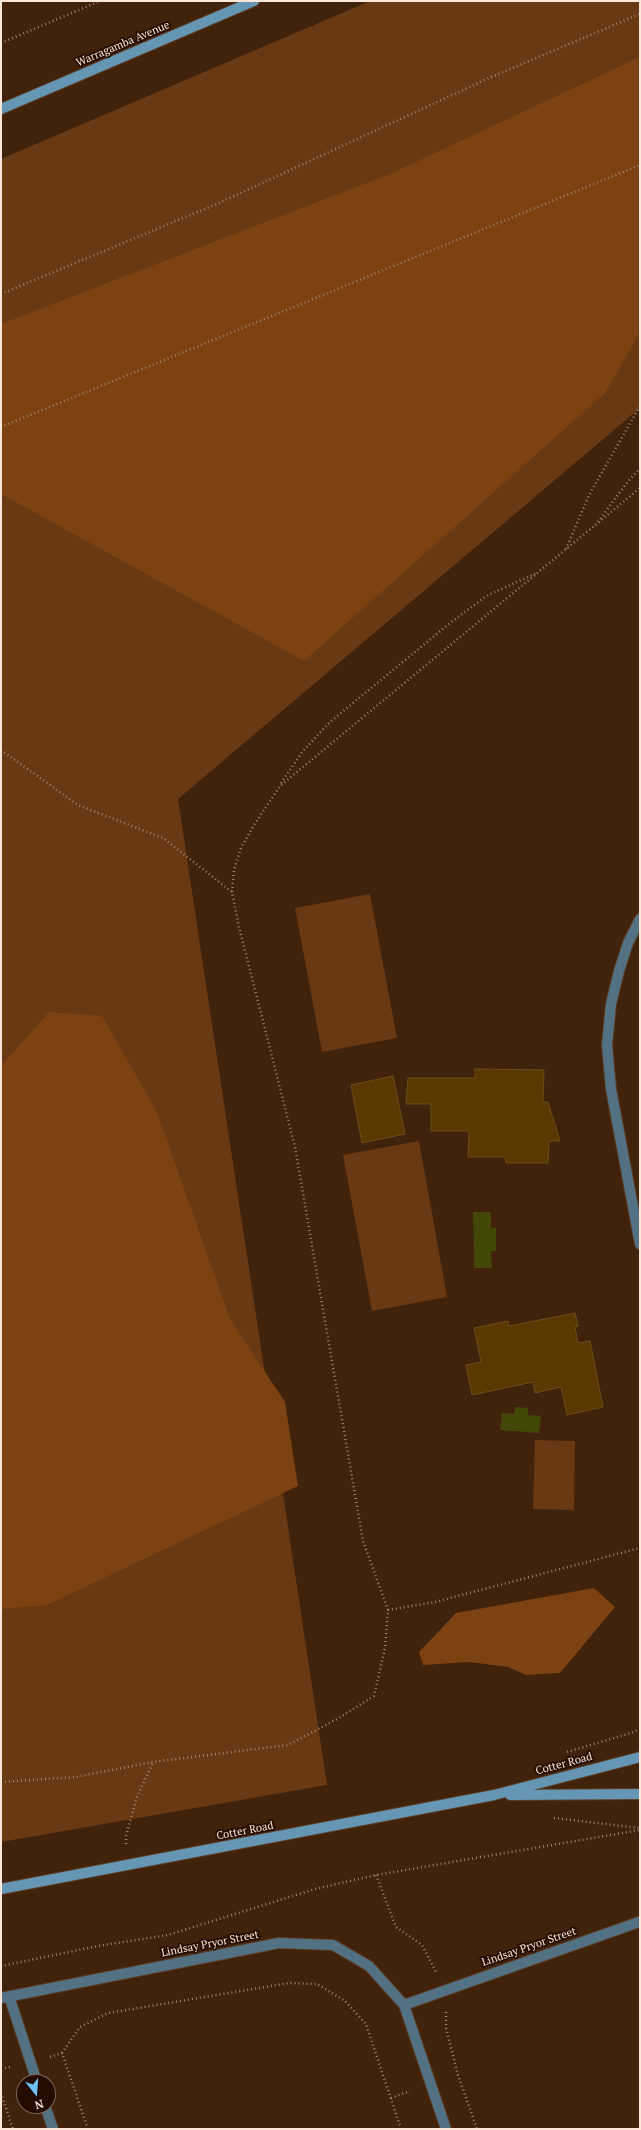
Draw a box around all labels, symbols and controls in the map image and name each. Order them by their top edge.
street label: Warragamba Avenue [74,18,172,70]
street label: Cotter Road [534,1750,594,1778]
street label: Cotter Road [215,1819,275,1843]
street label: Lindsay Pryor Street [480,1925,578,1969]
street label: Lindsay Pryor Street [160,1928,260,1960]
north arrow [16,2074,56,2114]
text: N [33,2097,45,2112]

